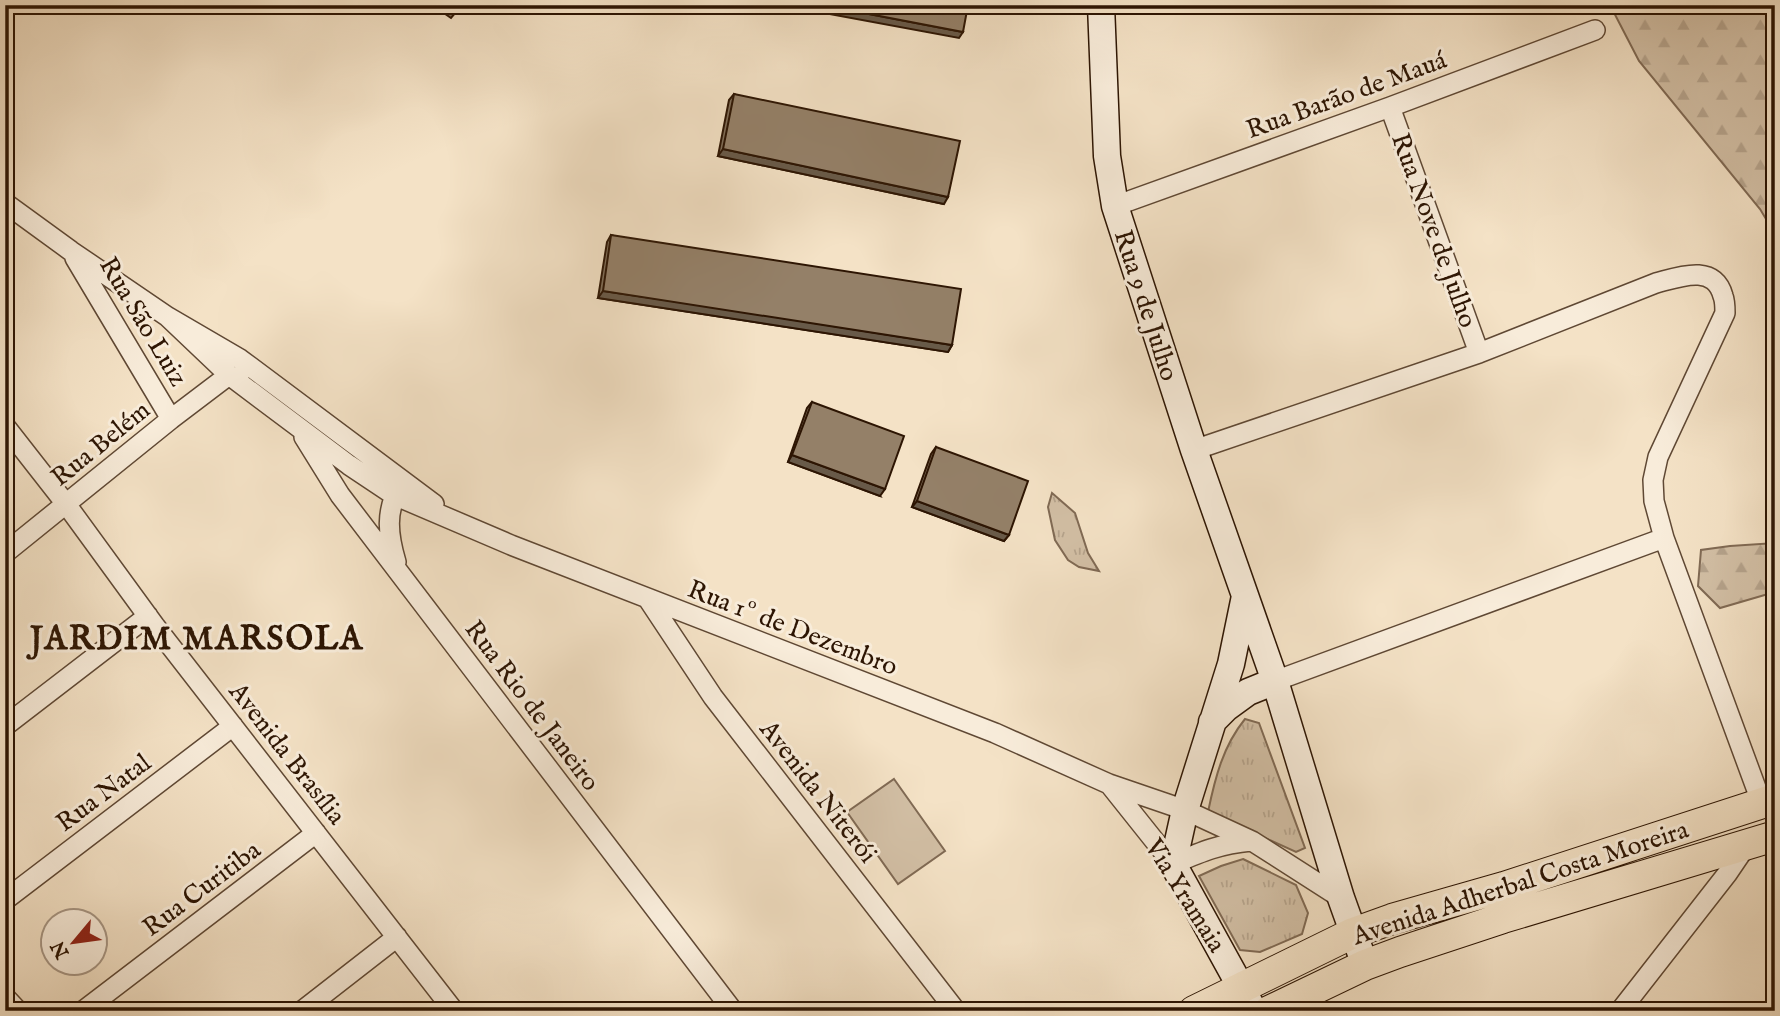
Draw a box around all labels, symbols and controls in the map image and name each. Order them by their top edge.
street label: Rua Barão de Mauá [1242,44,1452,147]
street label: Rua Nove de Julho [1383,129,1484,332]
street label: Rua 9 de Julho [1106,226,1185,385]
street label: Rua São Luiz [91,251,194,393]
street label: Rua Belém [45,394,157,494]
street label: Rua 1º de Dezembro [683,573,902,684]
street label: Rua Rio de Janeiro [457,614,607,798]
district label: JARDIM MARSOLA [26,619,364,661]
street label: Avenida Brasília [220,676,353,832]
street label: Avenida Niterói [751,713,884,870]
street label: Rua Natal [50,746,159,840]
street label: Avenida Adherbal Costa Moreira [1347,813,1693,954]
street label: Via Yramaia [1136,832,1233,960]
street label: Rua Curitiba [136,834,268,944]
north arrow [38,908,108,978]
text: N [46,936,76,963]

